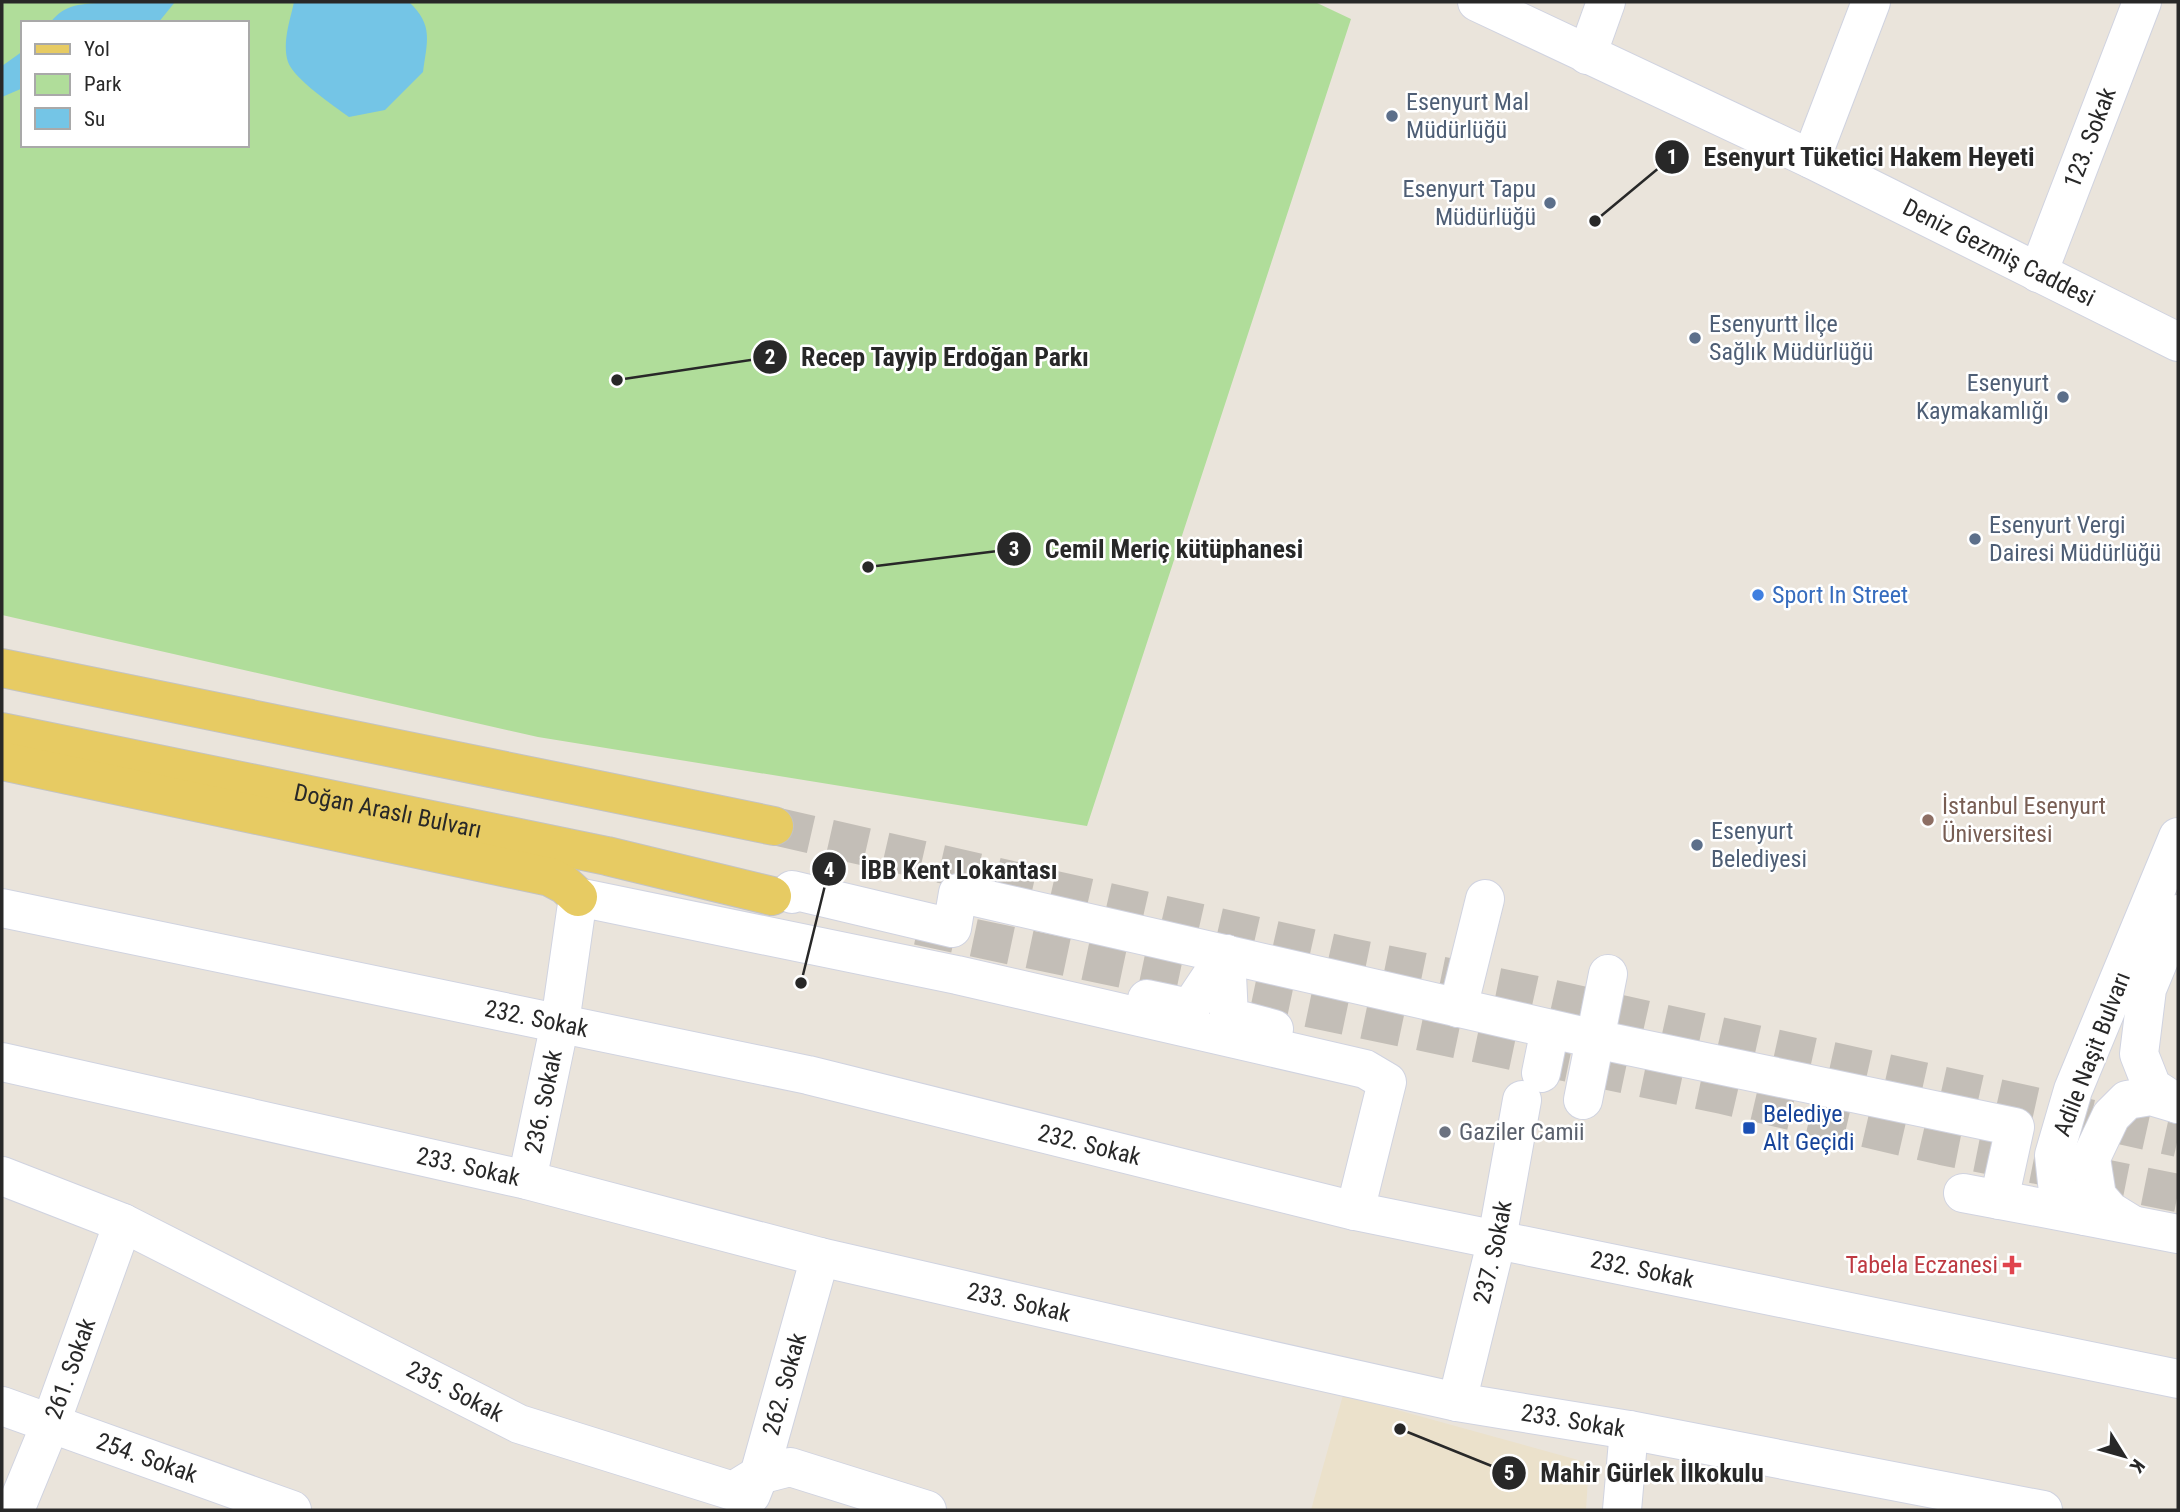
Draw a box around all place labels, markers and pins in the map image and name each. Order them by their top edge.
place label: Esenyurt Mal Müdürlüğü [1406,88,1529,144]
marker: Esenyurt Mal Müdürlüğü [1384,108,1400,124]
callout: Esenyurt Tüketici Hakem Heyeti [1654,133,2049,180]
place label: Esenyurt Tapu Müdürlüğü [1403,175,1536,231]
marker: Esenyurt Tapu Müdürlüğü [1542,195,1558,211]
place label: Esenyurtt İlçe Sağlık Müdürlüğü [1709,310,1873,366]
marker: Esenyurtt İlçe Sağlık Müdürlüğü [1687,330,1703,346]
callout: Recep Tayyip Erdoğan Parkı [752,333,1104,380]
place label: Esenyurt Kaymakamlığı [1916,369,2049,425]
marker: Esenyurt Kaymakamlığı [2055,389,2071,405]
place label: Esenyurt Vergi Dairesi Müdürlüğü [1989,511,2161,567]
callout: Cemil Meriç kütüphanesi [996,526,1317,573]
marker: Esenyurt Vergi Dairesi Müdürlüğü [1967,531,1983,547]
place label: Sport In Street [1772,581,1908,609]
marker: Sport In Street [1750,587,1766,603]
place label: İstanbul Esenyurt Üniversitesi [1942,792,2106,848]
marker: İstanbul Esenyurt Üniversitesi [1920,812,1936,828]
place label: Esenyurt Belediyesi [1711,817,1807,873]
marker: Esenyurt Belediyesi [1689,837,1705,853]
callout: İBB Kent Lokantası [811,846,1071,893]
place label: Belediye Alt Geçidi [1763,1100,1854,1156]
place label: Gaziler Camii [1459,1118,1584,1146]
marker: Belediye Alt Geçidi [1741,1120,1757,1136]
marker: Gaziler Camii [1437,1124,1453,1140]
place label: Tabela Eczanesi [1846,1251,1998,1279]
marker: Tabela Eczanesi [2004,1257,2020,1273]
callout: Mahir Gürlek İlkokulu [1491,1449,1778,1496]

